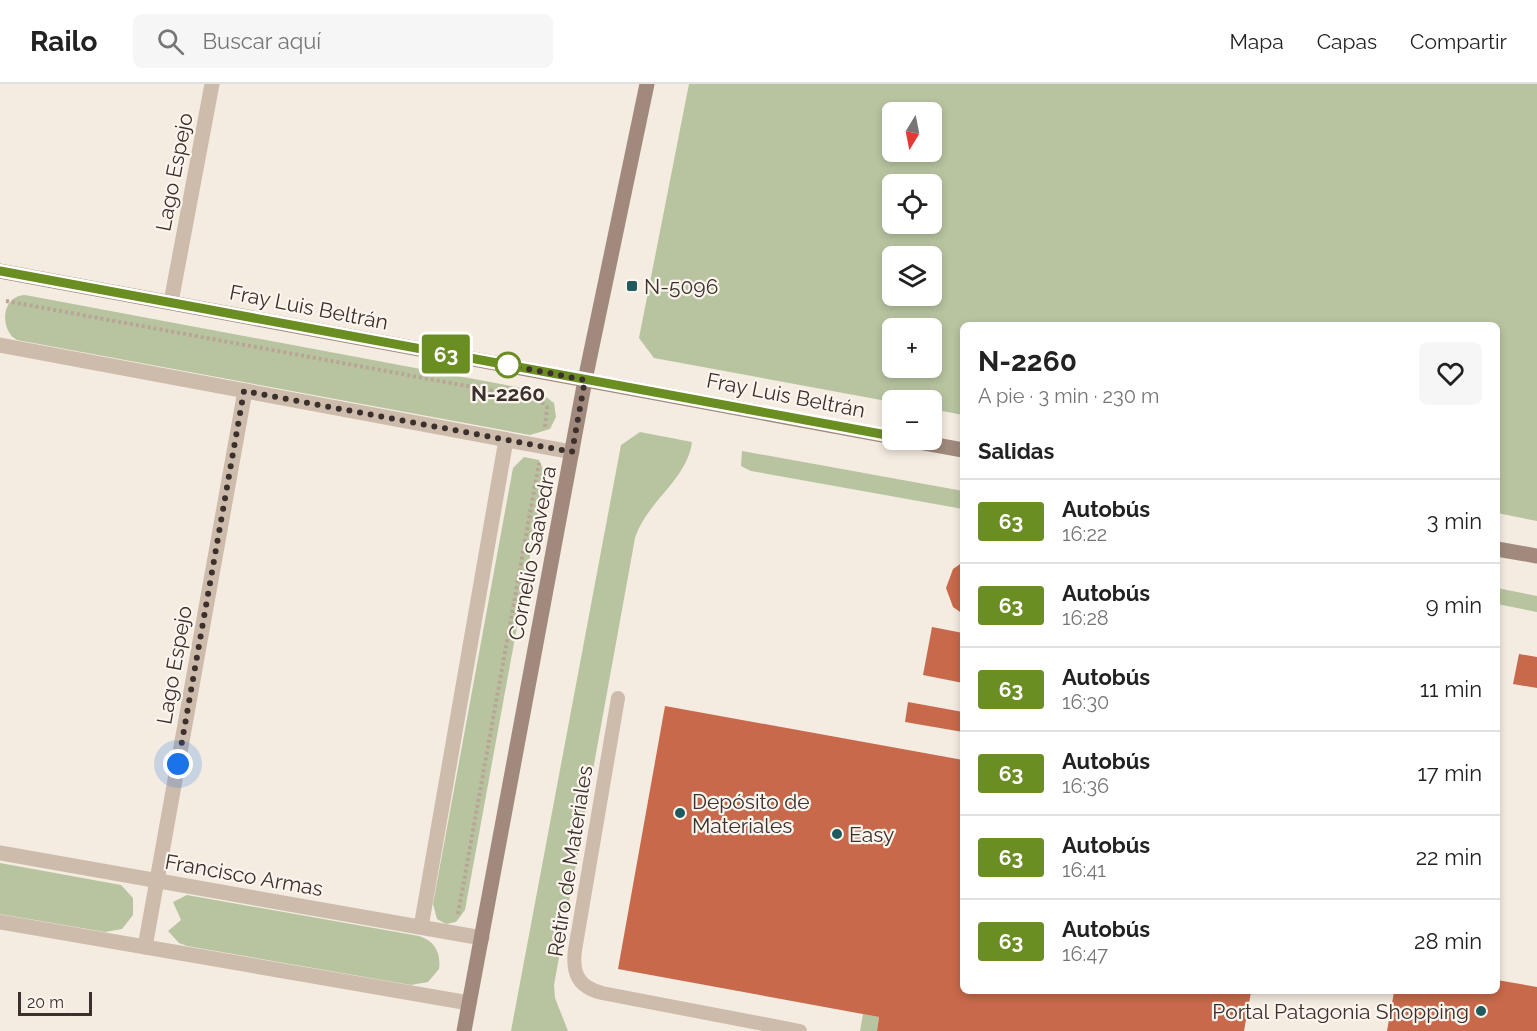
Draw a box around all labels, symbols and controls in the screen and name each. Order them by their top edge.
search box [133,14,553,68]
text: Railo [30,25,97,58]
icon: search [154,25,187,58]
text: Buscar aquí [202,28,321,54]
text: Mapa [1229,29,1284,54]
text: Capas [1317,29,1377,54]
text: Compartir [1410,29,1507,54]
north arrow [882,102,942,162]
map controls [882,102,942,450]
street label: Lago Espejo [150,111,198,233]
button: locate [882,174,942,234]
button: layers [882,246,942,306]
place label: N-5096 [644,274,718,299]
street label: Fray Luis Beltrán [228,279,390,335]
marker: N-5096 [625,279,639,293]
button: + [882,318,942,378]
line badge: 63 [419,334,473,374]
text: 63 [434,342,458,367]
button: heart [1419,342,1482,405]
text: N-2260 [978,345,1077,378]
marker: N-2260 [495,352,521,378]
street label: Fray Luis Beltrán [705,367,867,423]
place label: N-2260 [471,381,545,406]
text: A pie · 3 min · 230 m [978,384,1159,408]
button: − [882,390,942,450]
text: Salidas [978,438,1054,464]
street label: Cornelio Saavedra [503,464,561,642]
text: Autobús [1062,496,1150,522]
text: 3 min [1427,508,1482,534]
text: 63 [999,509,1023,534]
text: 16:22 [1062,522,1107,546]
text: Autobús [1062,580,1150,606]
text: 9 min [1426,592,1482,618]
text: 63 [999,593,1023,618]
street label: Lago Espejo [151,604,197,726]
text: 16:28 [1062,606,1109,630]
text: Autobús [1062,664,1150,690]
text: 11 min [1420,676,1482,702]
text: 63 [999,677,1023,702]
text: 16:30 [1062,690,1109,714]
text: Autobús [1062,748,1150,774]
your location [163,749,193,779]
text: 17 min [1417,760,1482,786]
text: 63 [999,761,1023,786]
street label: Retiro de Materiales [543,764,597,958]
text: 16:36 [1062,774,1109,798]
place label: Depósito de Materiales [692,789,810,838]
marker: Depósito de Materiales [673,806,687,820]
place label: Easy [849,822,894,847]
marker: Easy [830,827,844,841]
text: Autobús [1062,832,1150,858]
text: 22 min [1416,844,1482,870]
text: 63 [999,845,1023,870]
street label: Francisco Armas [163,849,325,901]
text: 16:41 [1062,858,1106,882]
text: Autobús [1062,916,1150,942]
text: 28 min [1414,928,1482,954]
text: 63 [999,929,1023,954]
text: 16:47 [1062,942,1108,966]
scale bar [18,989,92,1016]
text: 20 m [27,993,64,1012]
place label: Portal Patagonia Shopping [1212,999,1469,1024]
marker: Portal Patagonia Shopping [1474,1004,1488,1018]

